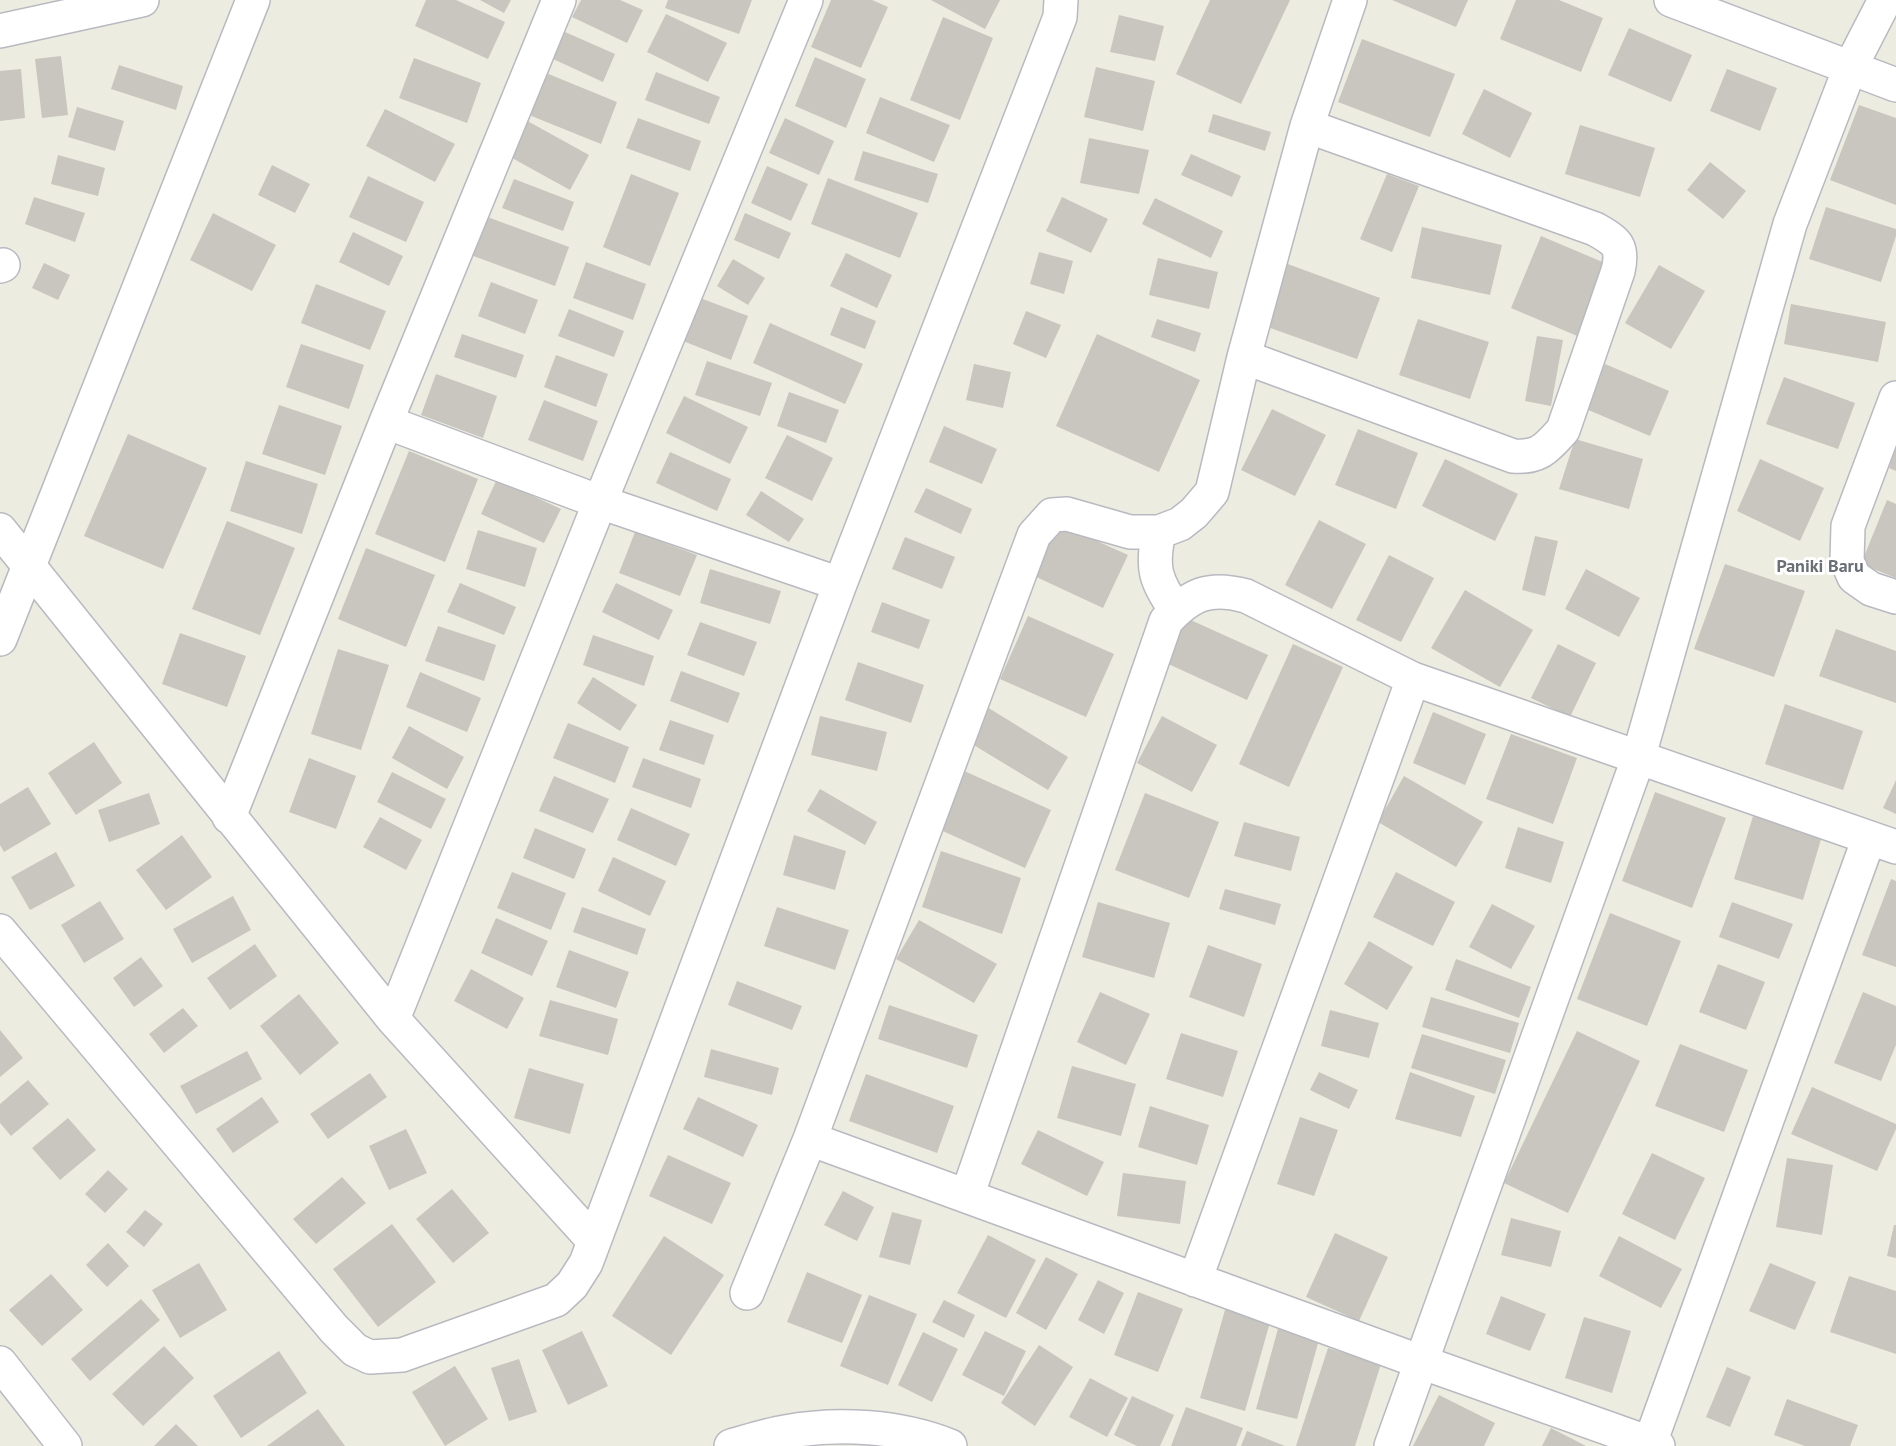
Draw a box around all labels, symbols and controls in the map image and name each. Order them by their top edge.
district label: Paniki Baru [1776,556,1864,578]

